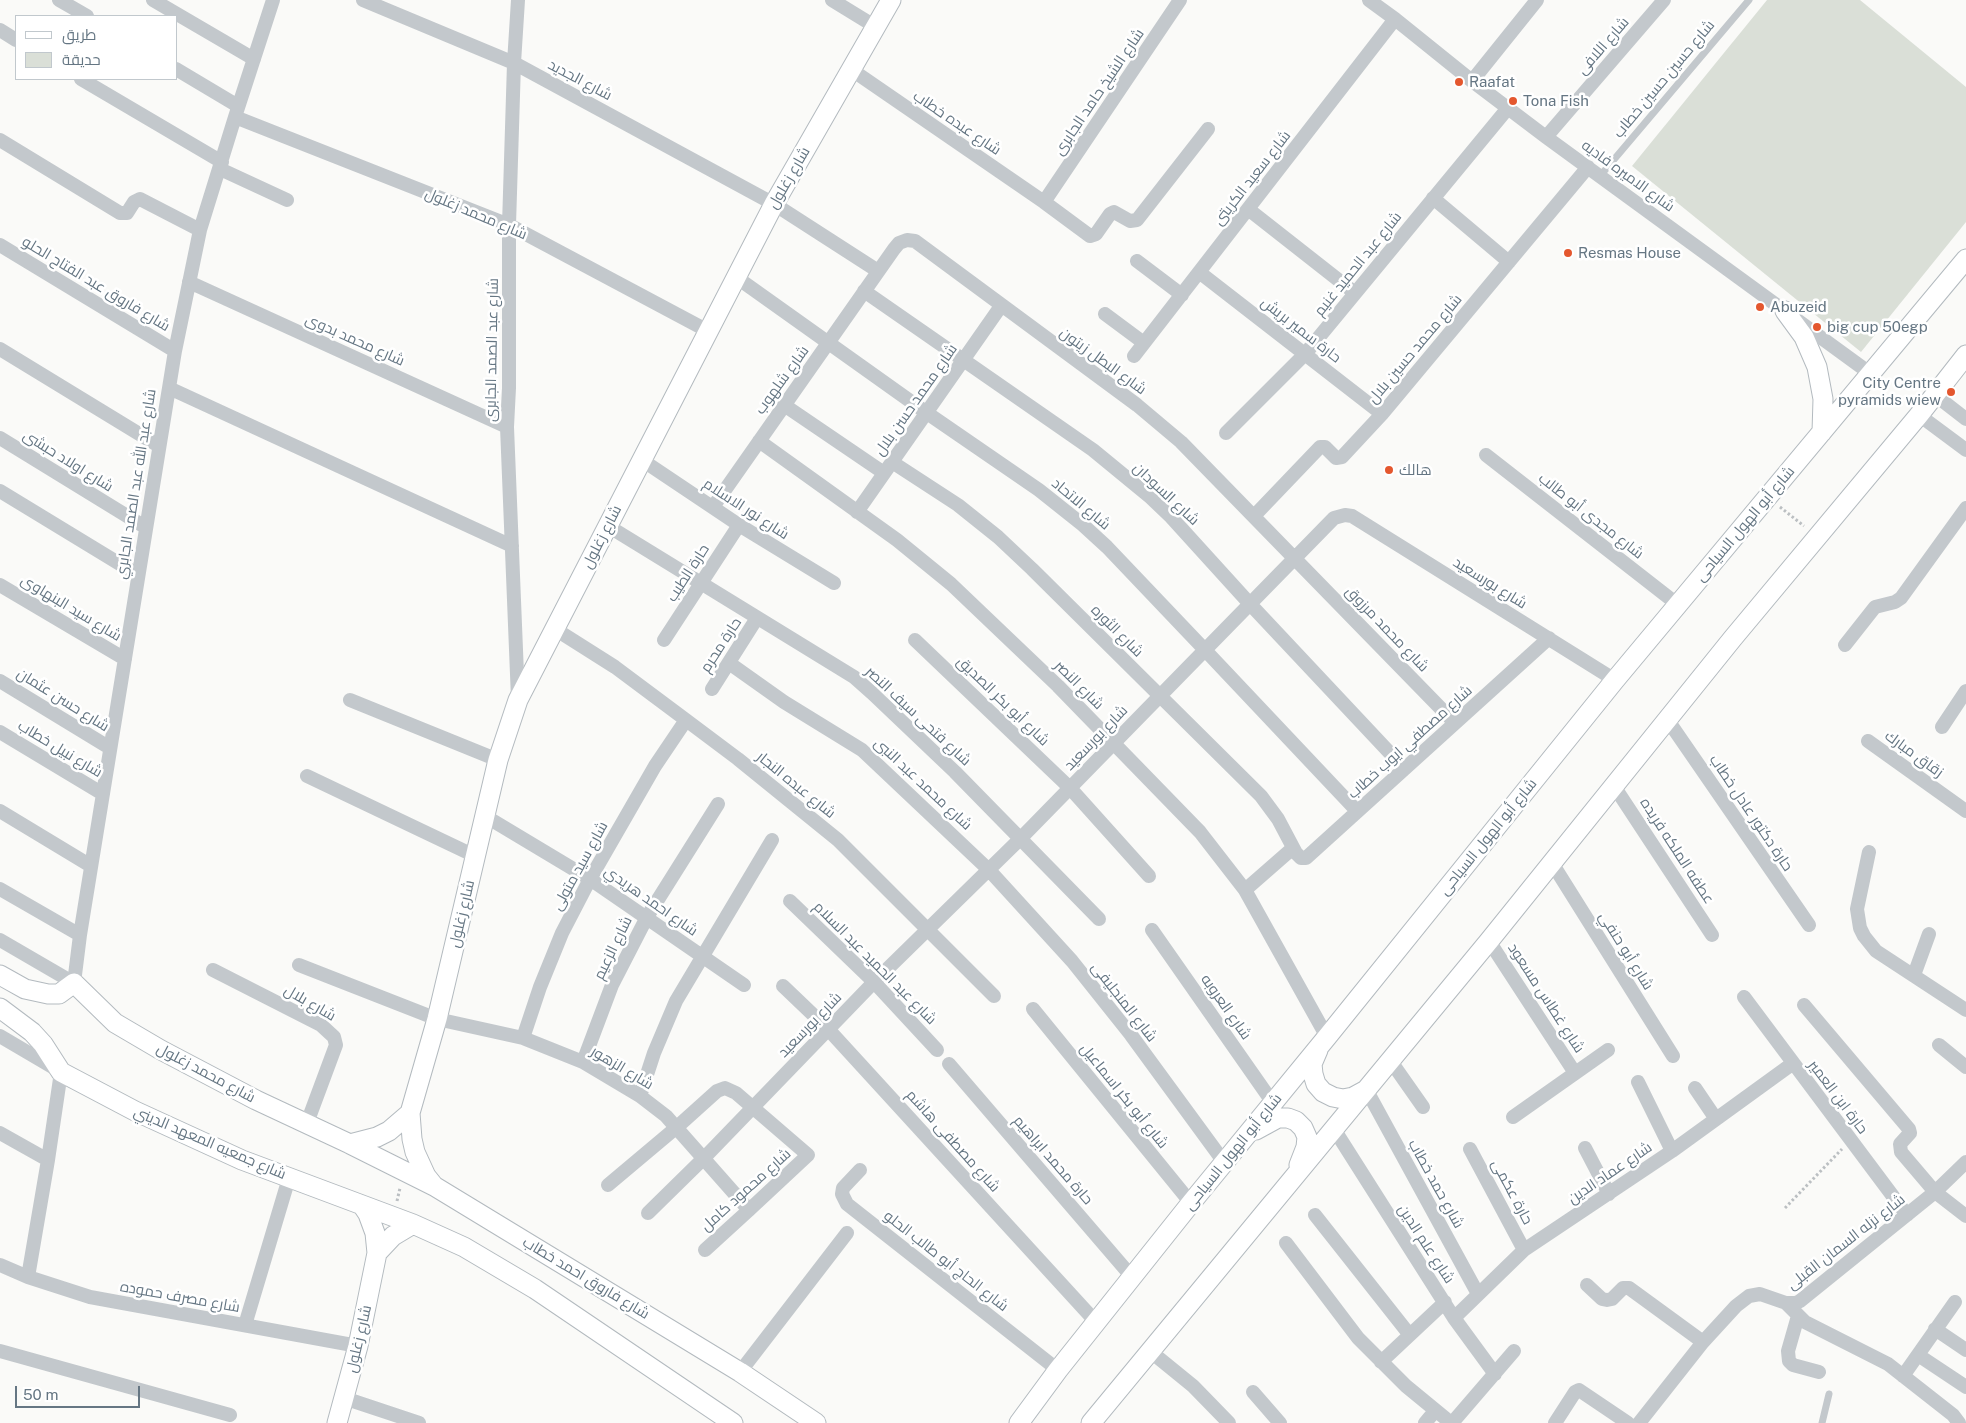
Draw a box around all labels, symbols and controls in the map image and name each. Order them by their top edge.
street label: شارع اللافى [1573,14,1633,78]
legend [15,15,178,80]
street label: شارع حسين حسين خطاب [1610,17,1718,141]
street label: شارع الشيخ حامد الجابرى [1050,25,1148,159]
text: طريق [62,26,96,43]
text: حديقة [62,51,101,68]
street label: شارع الجديد [545,56,615,104]
place label: Raafat [1469,73,1515,91]
marker: Raafat [1453,76,1465,88]
street label: شارع عبده خطاب [910,87,1004,159]
place label: Tona Fish [1523,92,1589,110]
marker: Tona Fish [1507,95,1519,107]
street label: شارع سعيد الكريتى [1209,127,1295,229]
street label: شارع الاميره فاديه [1578,136,1678,216]
street label: شارع زغلول [764,144,814,212]
street label: شارع محمد زغلول [422,184,530,244]
street label: شارع عبد الحميد غنيم [1311,208,1405,320]
street label: شارع فاروق عبد الفتاح الحلو [19,233,173,335]
place label: Resmas House [1578,244,1681,262]
marker: Resmas House [1562,247,1574,259]
street label: شارع عبد الصمد الجابرى [482,278,502,422]
street label: شارع محمد حسين بلال [1364,291,1466,407]
street label: حارة سمير بريش [1257,293,1345,367]
place label: Abuzeid [1770,298,1827,316]
marker: Abuzeid [1754,301,1766,313]
street label: شارع محمد بدوى [303,310,407,370]
place label: big cup 50egp [1827,318,1928,336]
marker: big cup 50egp [1811,321,1823,333]
street label: شارع البطل زيتون [1056,323,1150,399]
street label: شارع محمد حسن بلال [871,341,961,459]
street label: شارع شلهوب [751,342,813,418]
place label: City Centre pyramids wiew [1838,374,1941,409]
marker: City Centre pyramids wiew [1945,386,1957,398]
street label: شارع عبد الله عبد الصمد الجابري [112,388,160,580]
street label: شارع اولاد حبشى [20,426,116,496]
street label: شارع السودان [1129,459,1203,529]
place label: هالك [1399,461,1432,479]
street label: شارع أبو الهول السياحى [1692,463,1798,585]
marker: هالك [1383,464,1395,476]
street label: شارع مجدى أبو طالب [1535,469,1647,563]
street label: شارع الاتحاد [1048,474,1114,534]
street label: شارع نور الاسلام [700,475,792,543]
street label: شارع زغلول [578,502,626,572]
street label: حارة الطيب [663,541,713,605]
street label: شارع بورسعيد [1450,553,1530,613]
street label: شارع سيد البنهاوى [17,571,125,645]
street label: شارع محمد مرزوق [1341,582,1433,676]
street label: شارع الثوره [1087,601,1147,661]
street label: حارة محرم [697,614,745,676]
street label: شارع أبو بكر الصديق [953,652,1053,750]
street label: شارع النصر [1051,657,1107,713]
street label: شارع فتحى سيف النصر [861,662,975,770]
street label: شارع حسن عثمان [13,664,113,736]
street label: شارع مصطفي ايوب خطاب [1344,681,1476,803]
street label: شارع بورسعيد [1060,702,1132,774]
street label: شارع نبيل خطاب [14,717,106,781]
street label: زقاق مبارك [1881,727,1947,781]
street label: شارع محمد عبد النبى [870,734,976,834]
street label: شارع عبده النجار [753,748,839,822]
street label: حارة دكتور عادل خطاب [1705,751,1797,875]
street label: شارع أبو الهول السياحى [1435,775,1541,899]
street label: عطفه الملكه فريده [1636,795,1718,907]
street label: شارع سيد متولى [548,818,612,914]
street label: شارع احمد هريدي [601,862,701,940]
street label: شارع زغلول [445,878,479,950]
street label: شارع عبد الحميد عبد السلام [810,898,940,1028]
street label: شارع أبو حنفي [1595,909,1657,993]
street label: شارع الزعيم [590,913,636,983]
street label: شارع غطاس مسعود [1504,940,1588,1056]
street label: شارع المنجليفى [1087,959,1161,1045]
street label: شارع العروبه [1197,971,1255,1043]
street label: شارع بلال [281,981,339,1025]
street label: شارع بورسعيد [774,989,846,1061]
street label: شارع محمد زغلول [154,1039,258,1107]
street label: شارع أبو بكر اسماعيل [1076,1040,1172,1152]
street label: شارع الزهور [587,1042,657,1094]
street label: حارة ابن العمير [1804,1056,1872,1138]
street label: شارع مصطفى هاشم [902,1086,1004,1196]
street label: شارع أبو الهول السياحى [1180,1090,1286,1214]
street label: شارع جمعيه المعهد الديني [131,1103,289,1183]
street label: حارة محمد ابراهيم [1009,1112,1097,1208]
street label: شارع حمد خطاب [1404,1136,1468,1232]
street label: شارع عماد الدين [1564,1138,1656,1208]
street label: شارع محمود كامل [697,1145,795,1235]
street label: حارة عكمى [1487,1156,1537,1228]
street label: شارع نزله السمان القبلى [1783,1190,1909,1294]
street label: شارع علم الدين [1394,1201,1458,1287]
street label: شارع الحاج أبو طالب الحلو [880,1207,1012,1315]
street label: شارع فاروق احمد خطاب [519,1233,653,1323]
street label: شارع مصرف حموده [119,1278,241,1316]
street label: شارع زغلول [342,1303,376,1375]
scale bar [18,1376,142,1408]
text: 50 m [23,1386,58,1403]

